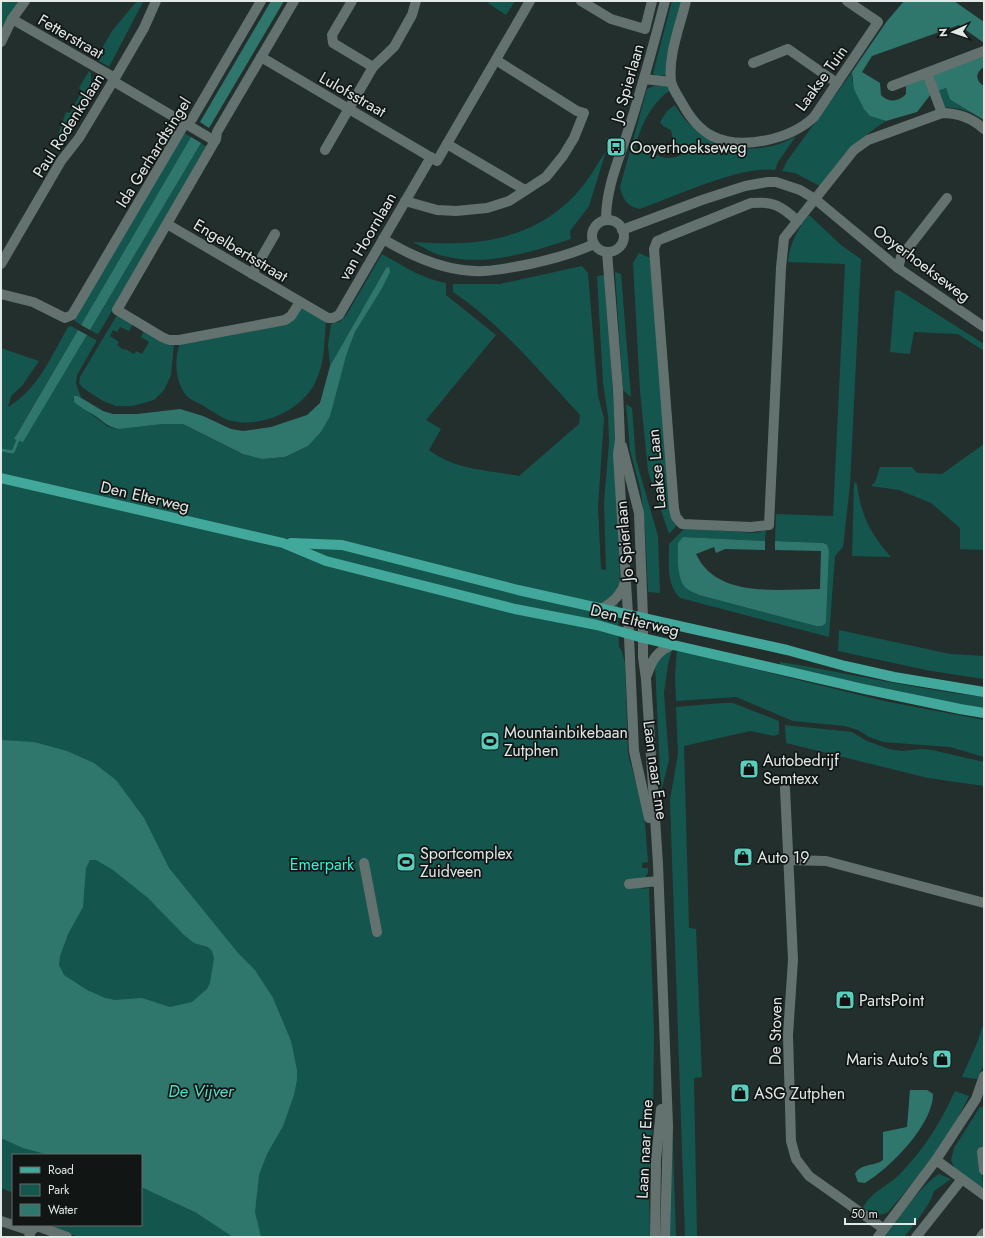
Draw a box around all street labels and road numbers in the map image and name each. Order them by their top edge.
street label: Fetterstraat [34,8,108,65]
street label: Jo Spierlaan [605,41,650,127]
street label: Laakse Tuin [790,41,853,116]
street label: Lulofsstraat [315,66,391,123]
street label: Paul Rodenkolaan [27,69,110,182]
street label: Ida Gerhardtsingel [110,93,197,212]
street label: van Hoornlaan [333,188,402,285]
street label: Engelbertsstraat [189,213,292,288]
street label: Ooyerhoekseweg [868,219,975,308]
street label: Laakse Laan [642,428,671,510]
street label: Den Elterweg [98,475,192,518]
street label: Jo Spierlaan [610,500,640,584]
street label: Den Elterweg [588,598,682,643]
street label: Laan naar Eme [637,719,674,821]
street label: De Stoven [763,997,788,1065]
street label: Laan naar Eme [630,1099,659,1199]

